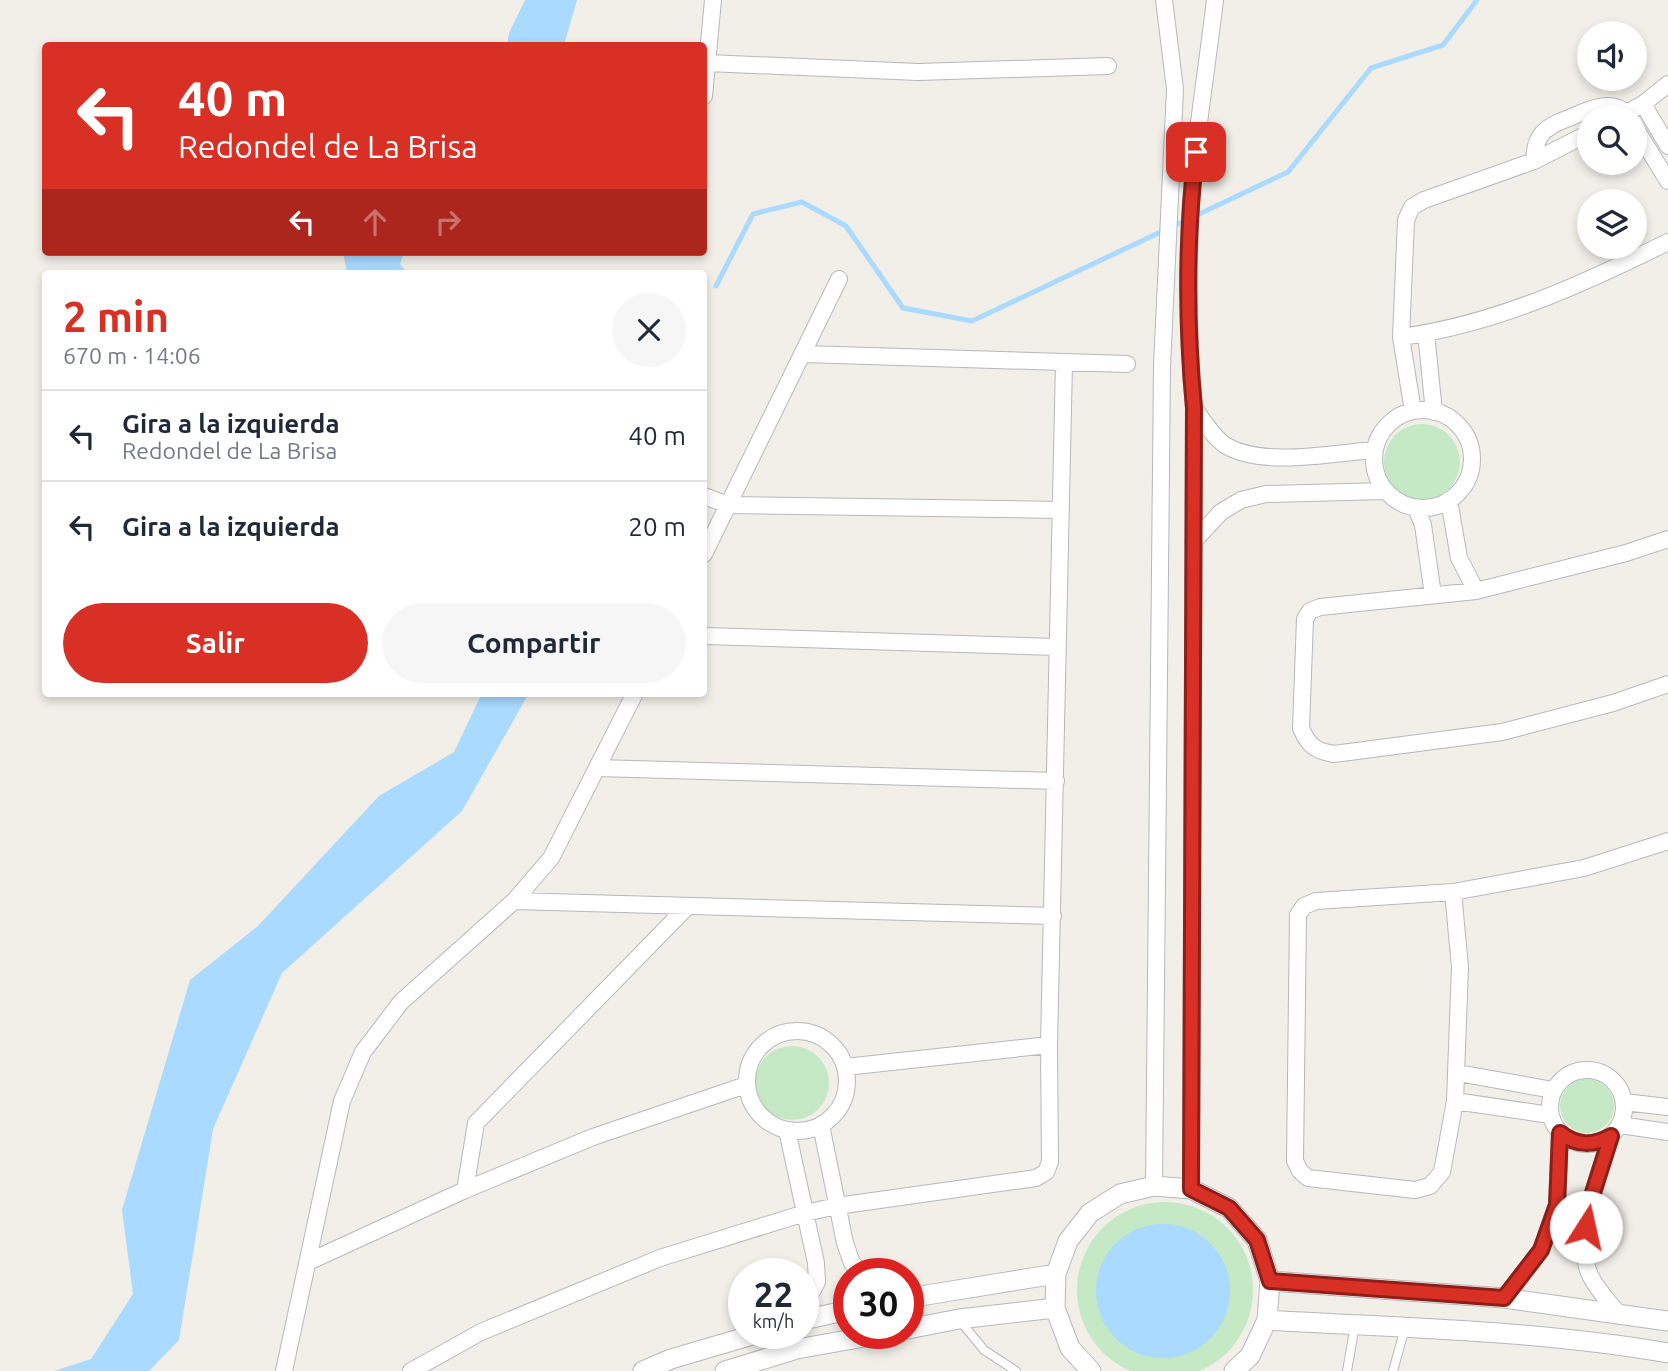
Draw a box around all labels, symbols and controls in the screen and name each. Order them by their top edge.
map controls [1577,21,1647,259]
button: sound [1577,21,1647,91]
icon: left [63,70,154,161]
text: 40 m [178,70,287,125]
button: search [1577,105,1647,175]
pin [1166,122,1226,182]
text: Redondel de La Brisa [178,128,478,164]
icon: arrive [1177,133,1215,171]
button: layers [1577,189,1647,259]
icon: left [283,203,321,241]
icon: ahead [356,203,394,241]
icon: right [429,203,467,241]
text: 2 min [63,293,169,340]
button: close [612,293,686,367]
text: 670 m · 14:06 [63,343,201,368]
text: Gira a la izquierda [122,409,340,438]
icon: left [63,417,101,455]
text: 40 m [628,421,686,450]
text: Redondel de La Brisa [122,438,337,463]
icon: left [63,508,101,546]
text: Gira a la izquierda [122,512,340,541]
text: 20 m [628,512,686,541]
button: Salir [63,603,368,683]
button: Compartir [382,603,686,683]
position arrow [1549,1190,1623,1264]
speed limit sign: 30 [833,1258,924,1349]
text: 22 [754,1274,793,1314]
text: km/h [753,1311,794,1331]

